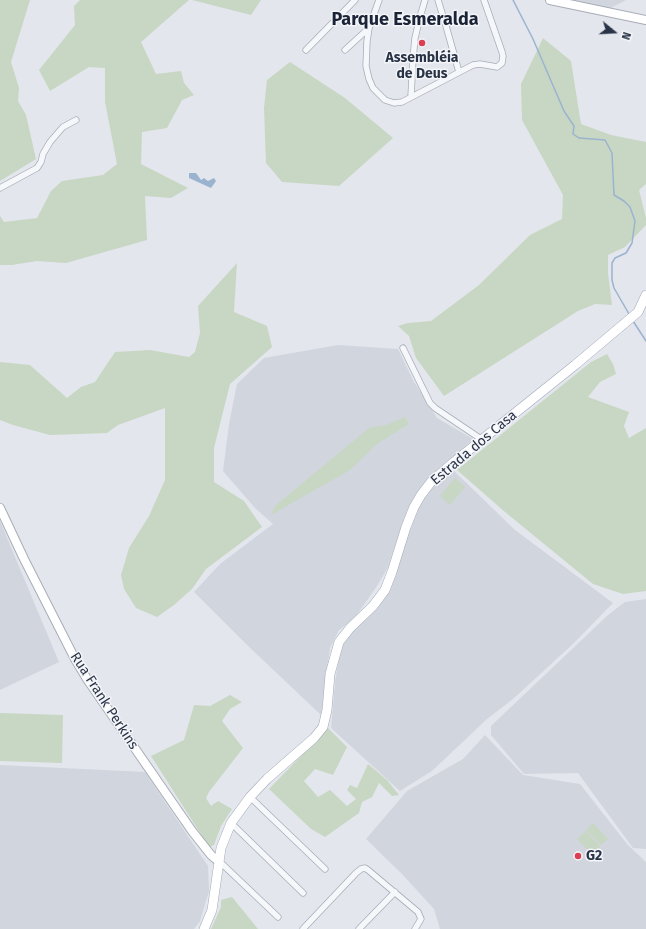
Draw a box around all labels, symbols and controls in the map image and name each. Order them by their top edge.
district label: Parque Esmeralda [331,9,479,31]
north arrow [594,12,634,52]
text: N [619,30,633,41]
marker: Assembléia de Deus [417,38,427,48]
place label: Assembléia de Deus [385,50,459,82]
street label: Estrada dos Casa [428,407,520,489]
street label: Rua Frank Perkins [66,649,142,753]
place label: G2 [586,848,602,864]
marker: G2 [573,851,583,861]

